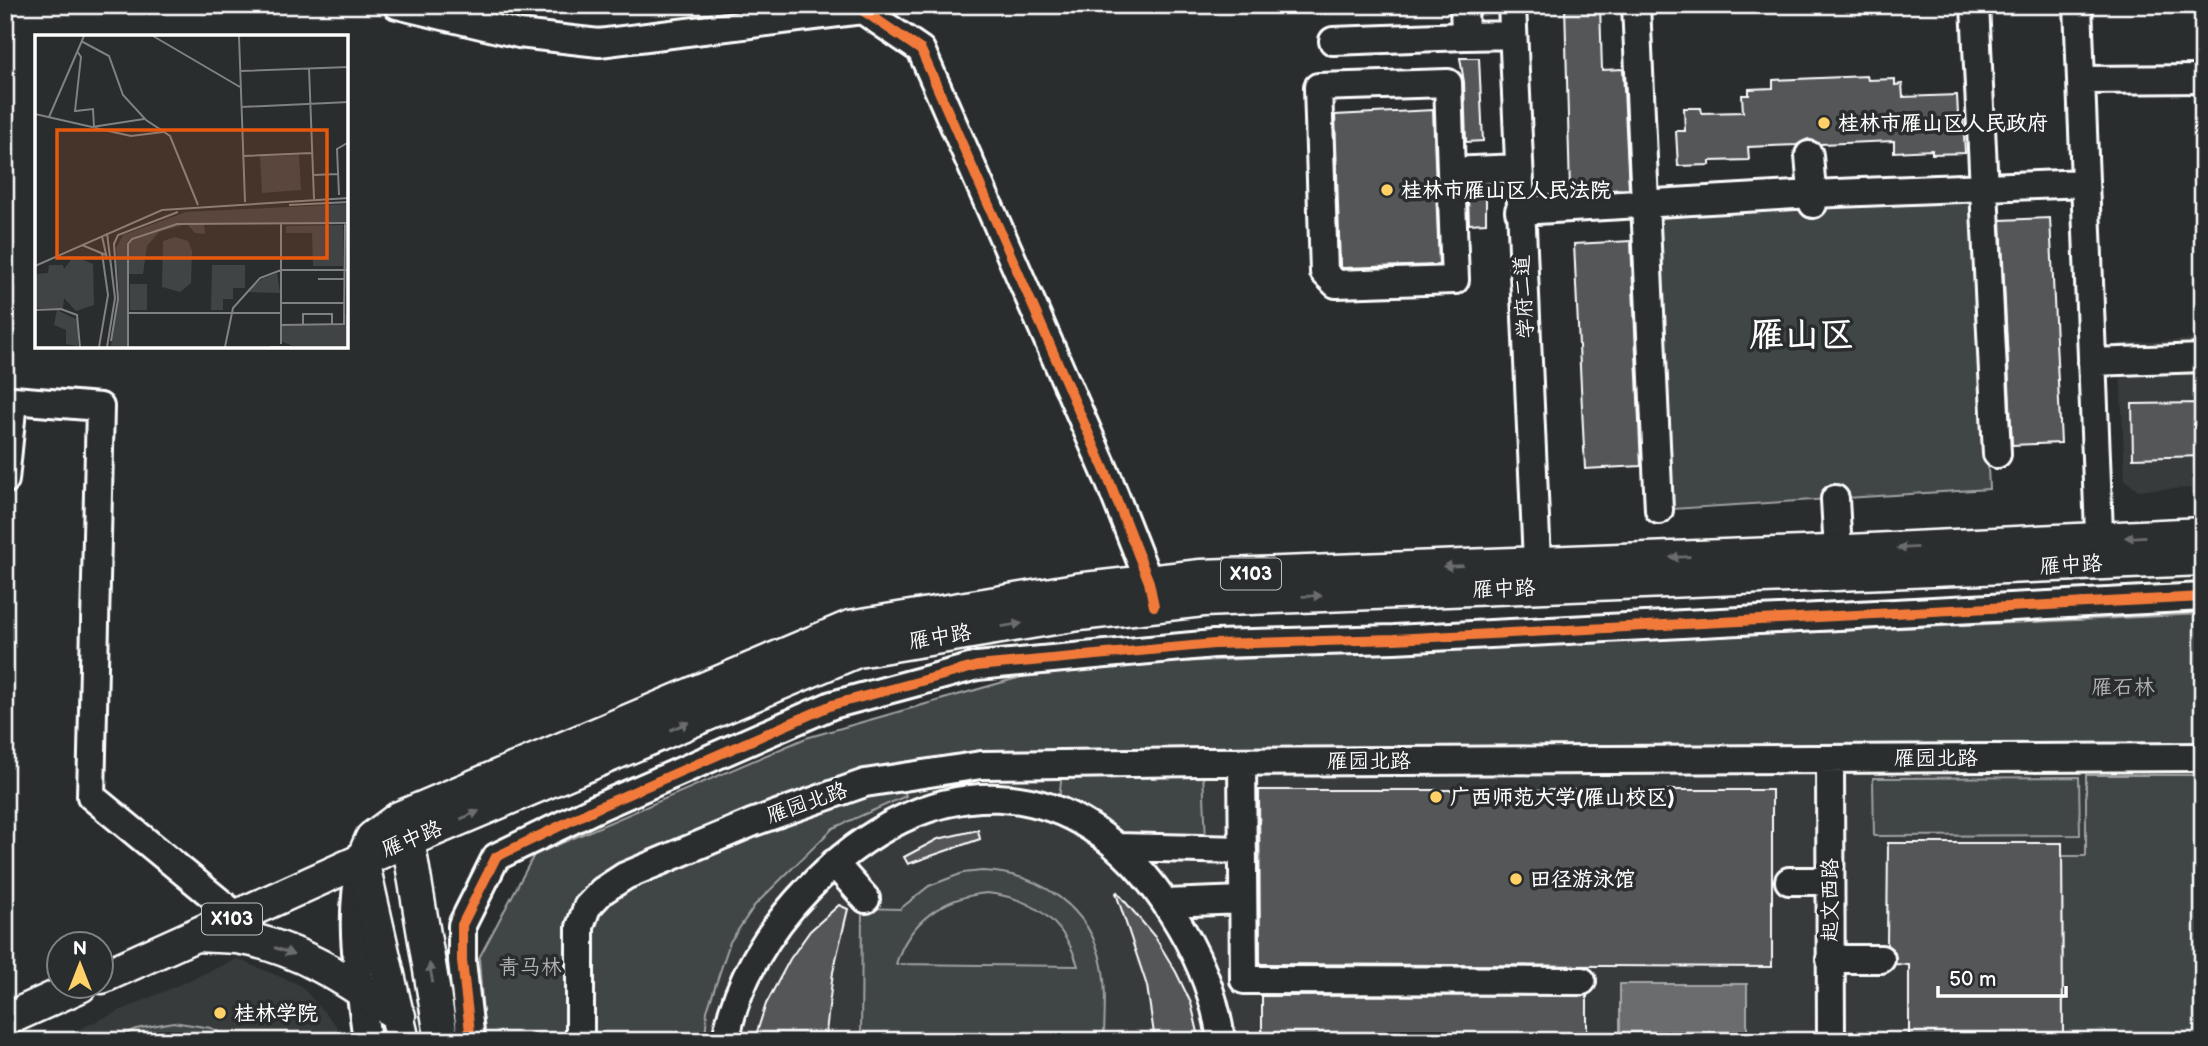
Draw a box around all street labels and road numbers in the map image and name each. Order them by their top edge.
street label: 学府二道 [1509,254,1539,340]
street label: 雁中路 [2039,551,2103,579]
road number: X103 [1221,558,1281,590]
street label: 雁中路 [1472,575,1536,603]
street label: 雁中路 [907,620,973,654]
street label: 雁园北路 [1894,746,1978,771]
street label: 雁园北路 [1327,749,1411,774]
street label: 雁园北路 [763,778,851,828]
street label: 雁中路 [378,816,446,862]
street label: 起文西路 [1818,858,1843,942]
road number: X103 [202,903,262,934]

